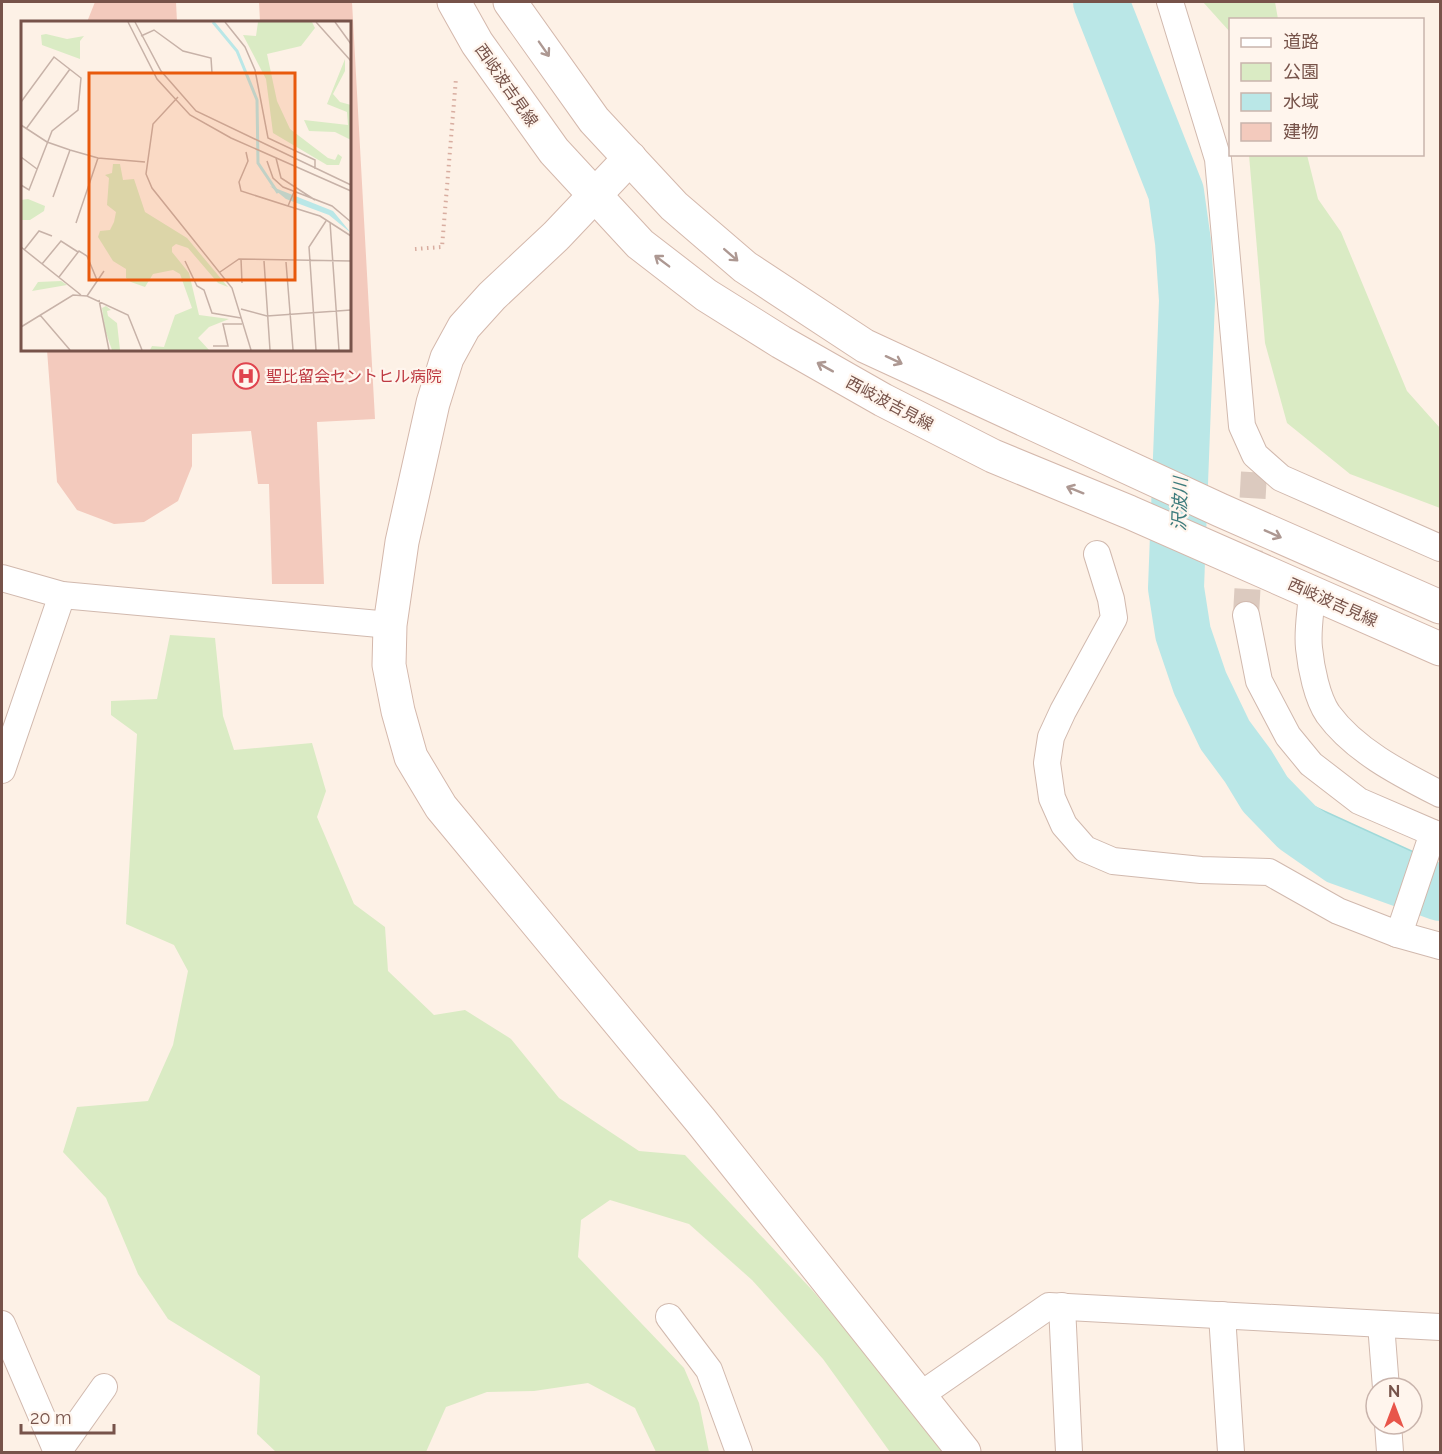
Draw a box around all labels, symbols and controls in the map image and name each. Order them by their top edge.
legend [1229,18,1424,156]
inset map [21,21,351,351]
text: 道路 [1283,31,1319,52]
street label: 西岐波吉見線 [471,41,542,130]
one-way arrow [538,41,550,57]
text: 公園 [1283,61,1319,82]
text: 水域 [1283,91,1319,112]
text: 建物 [1283,121,1319,142]
one-way arrow [723,248,738,262]
one-way arrow [654,254,670,267]
one-way arrow [885,355,903,367]
hospital icon: 聖比留会セントヒル病院 [231,361,261,391]
one-way arrow [817,361,834,373]
place label: 聖比留会セントヒル病院 [266,367,442,386]
street label: 西岐波吉見線 [843,373,937,434]
water label: 沢波川 [1168,475,1191,531]
one-way arrow [1066,484,1085,495]
one-way arrow [1264,528,1282,540]
street label: 西岐波吉見線 [1285,574,1381,631]
north arrow [1364,1376,1424,1436]
text: N [1388,1382,1400,1401]
scale bar [21,1397,114,1435]
text: 20 m [30,1407,72,1428]

